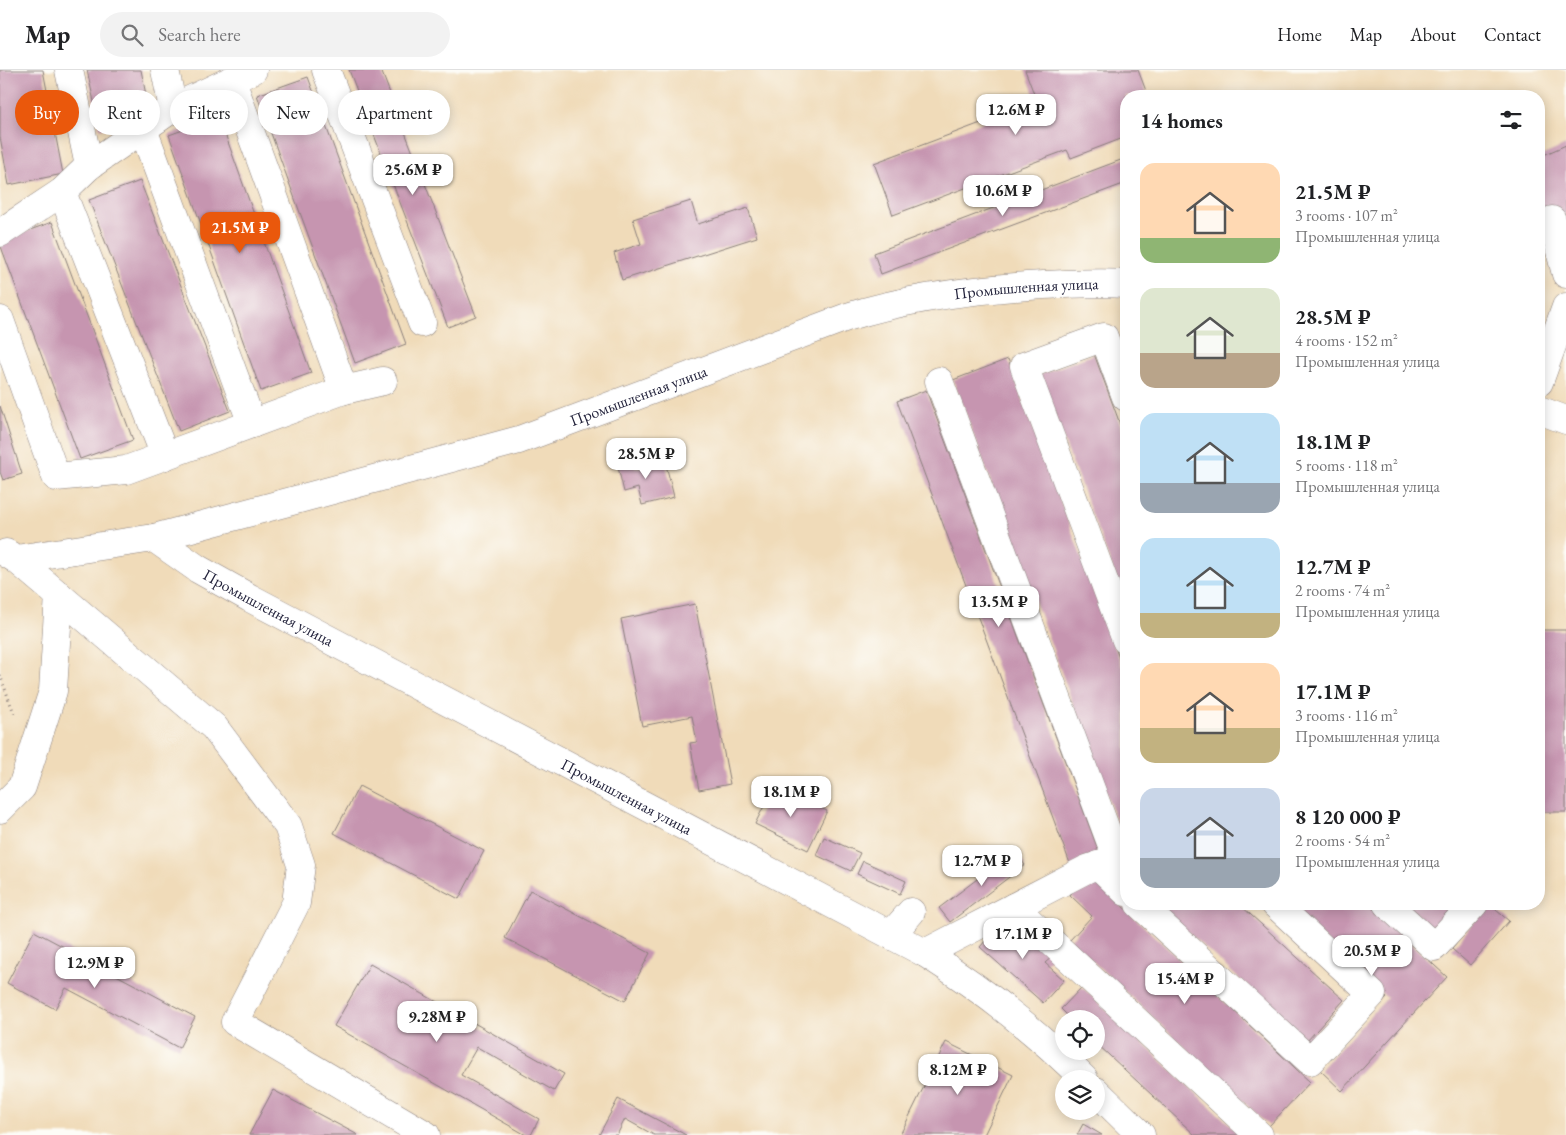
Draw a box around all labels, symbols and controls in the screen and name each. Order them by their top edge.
search box [100,12,450,57]
text: Map [25,19,70,50]
icon: search [118,21,146,49]
text: Search here [158,22,241,47]
text: Home [1277,23,1322,46]
text: Map [1350,23,1382,46]
text: About [1410,23,1456,46]
text: Contact [1484,23,1541,46]
chip: Buy [15,90,79,135]
chip: Rent [89,90,160,135]
chip: Filters [170,90,248,135]
chip: New [258,90,328,135]
chip: Apartment [338,90,450,135]
pin: 12.6M ₽ [970,93,1062,136]
text: 12.6M ₽ [987,99,1045,120]
icon: filters [1497,106,1525,134]
text: 14 homes [1140,107,1223,134]
pin: 25.6M ₽ [367,154,459,196]
text: 25.6M ₽ [384,159,442,180]
pin: 10.6M ₽ [957,174,1049,217]
text: 21.5M ₽ [1295,178,1371,205]
text: 10.6M ₽ [974,180,1032,201]
icon: home [1180,183,1240,243]
text: 3 rooms · 107 m² [1295,205,1398,226]
pin: 21.5M ₽ [194,212,286,254]
text: 21.5M ₽ [211,217,269,238]
text: Промышленная улица [1295,226,1440,247]
street label: Промышленная улица [953,273,1099,304]
text: 28.5M ₽ [1295,303,1371,330]
icon: home [1180,308,1240,368]
text: 4 rooms · 152 m² [1295,330,1398,351]
text: Промышленная улица [1295,351,1440,372]
street label: Промышленная улица [567,360,711,431]
text: 18.1M ₽ [1295,428,1371,455]
icon: home [1180,433,1240,493]
pin: 28.5M ₽ [600,438,692,480]
text: 28.5M ₽ [617,443,675,464]
text: 5 rooms · 118 m² [1295,455,1398,476]
text: Промышленная улица [1295,476,1440,497]
text: 12.7M ₽ [1295,553,1371,580]
icon: home [1180,558,1240,618]
street label: Промышленная улица [199,564,338,651]
text: 2 rooms · 74 m² [1295,580,1390,601]
pin: 13.5M ₽ [953,586,1045,628]
text: 13.5M ₽ [970,591,1028,612]
text: Промышленная улица [1295,601,1440,622]
text: 17.1M ₽ [1295,678,1371,705]
icon: home [1180,683,1240,743]
text: 3 rooms · 116 m² [1295,705,1398,726]
text: Промышленная улица [1295,726,1440,747]
street label: Промышленная улица [557,754,696,840]
pin: 18.1M ₽ [745,776,837,818]
text: 18.1M ₽ [762,781,820,802]
text: 8 120 000 ₽ [1295,803,1401,830]
icon: home [1180,808,1240,868]
text: 2 rooms · 54 m² [1295,830,1390,851]
pin: 12.7M ₽ [936,844,1028,887]
text: 12.7M ₽ [953,850,1011,871]
text: Промышленная улица [1295,851,1440,872]
pin: 17.1M ₽ [977,918,1069,960]
text: 17.1M ₽ [994,923,1052,944]
pin: 20.5M ₽ [1326,934,1418,977]
text: 20.5M ₽ [1343,940,1401,961]
pin: 12.9M ₽ [49,946,141,989]
text: 12.9M ₽ [66,952,124,973]
pin: 15.4M ₽ [1139,962,1231,1005]
text: 15.4M ₽ [1156,968,1214,989]
pin: 9.28M ₽ [391,1000,483,1043]
text: 9.28M ₽ [408,1006,466,1027]
map controls [1055,1010,1105,1120]
button: locate [1055,1010,1105,1060]
pin: 8.12M ₽ [912,1054,1004,1096]
text: 8.12M ₽ [929,1059,987,1080]
button: layers [1055,1070,1105,1120]

